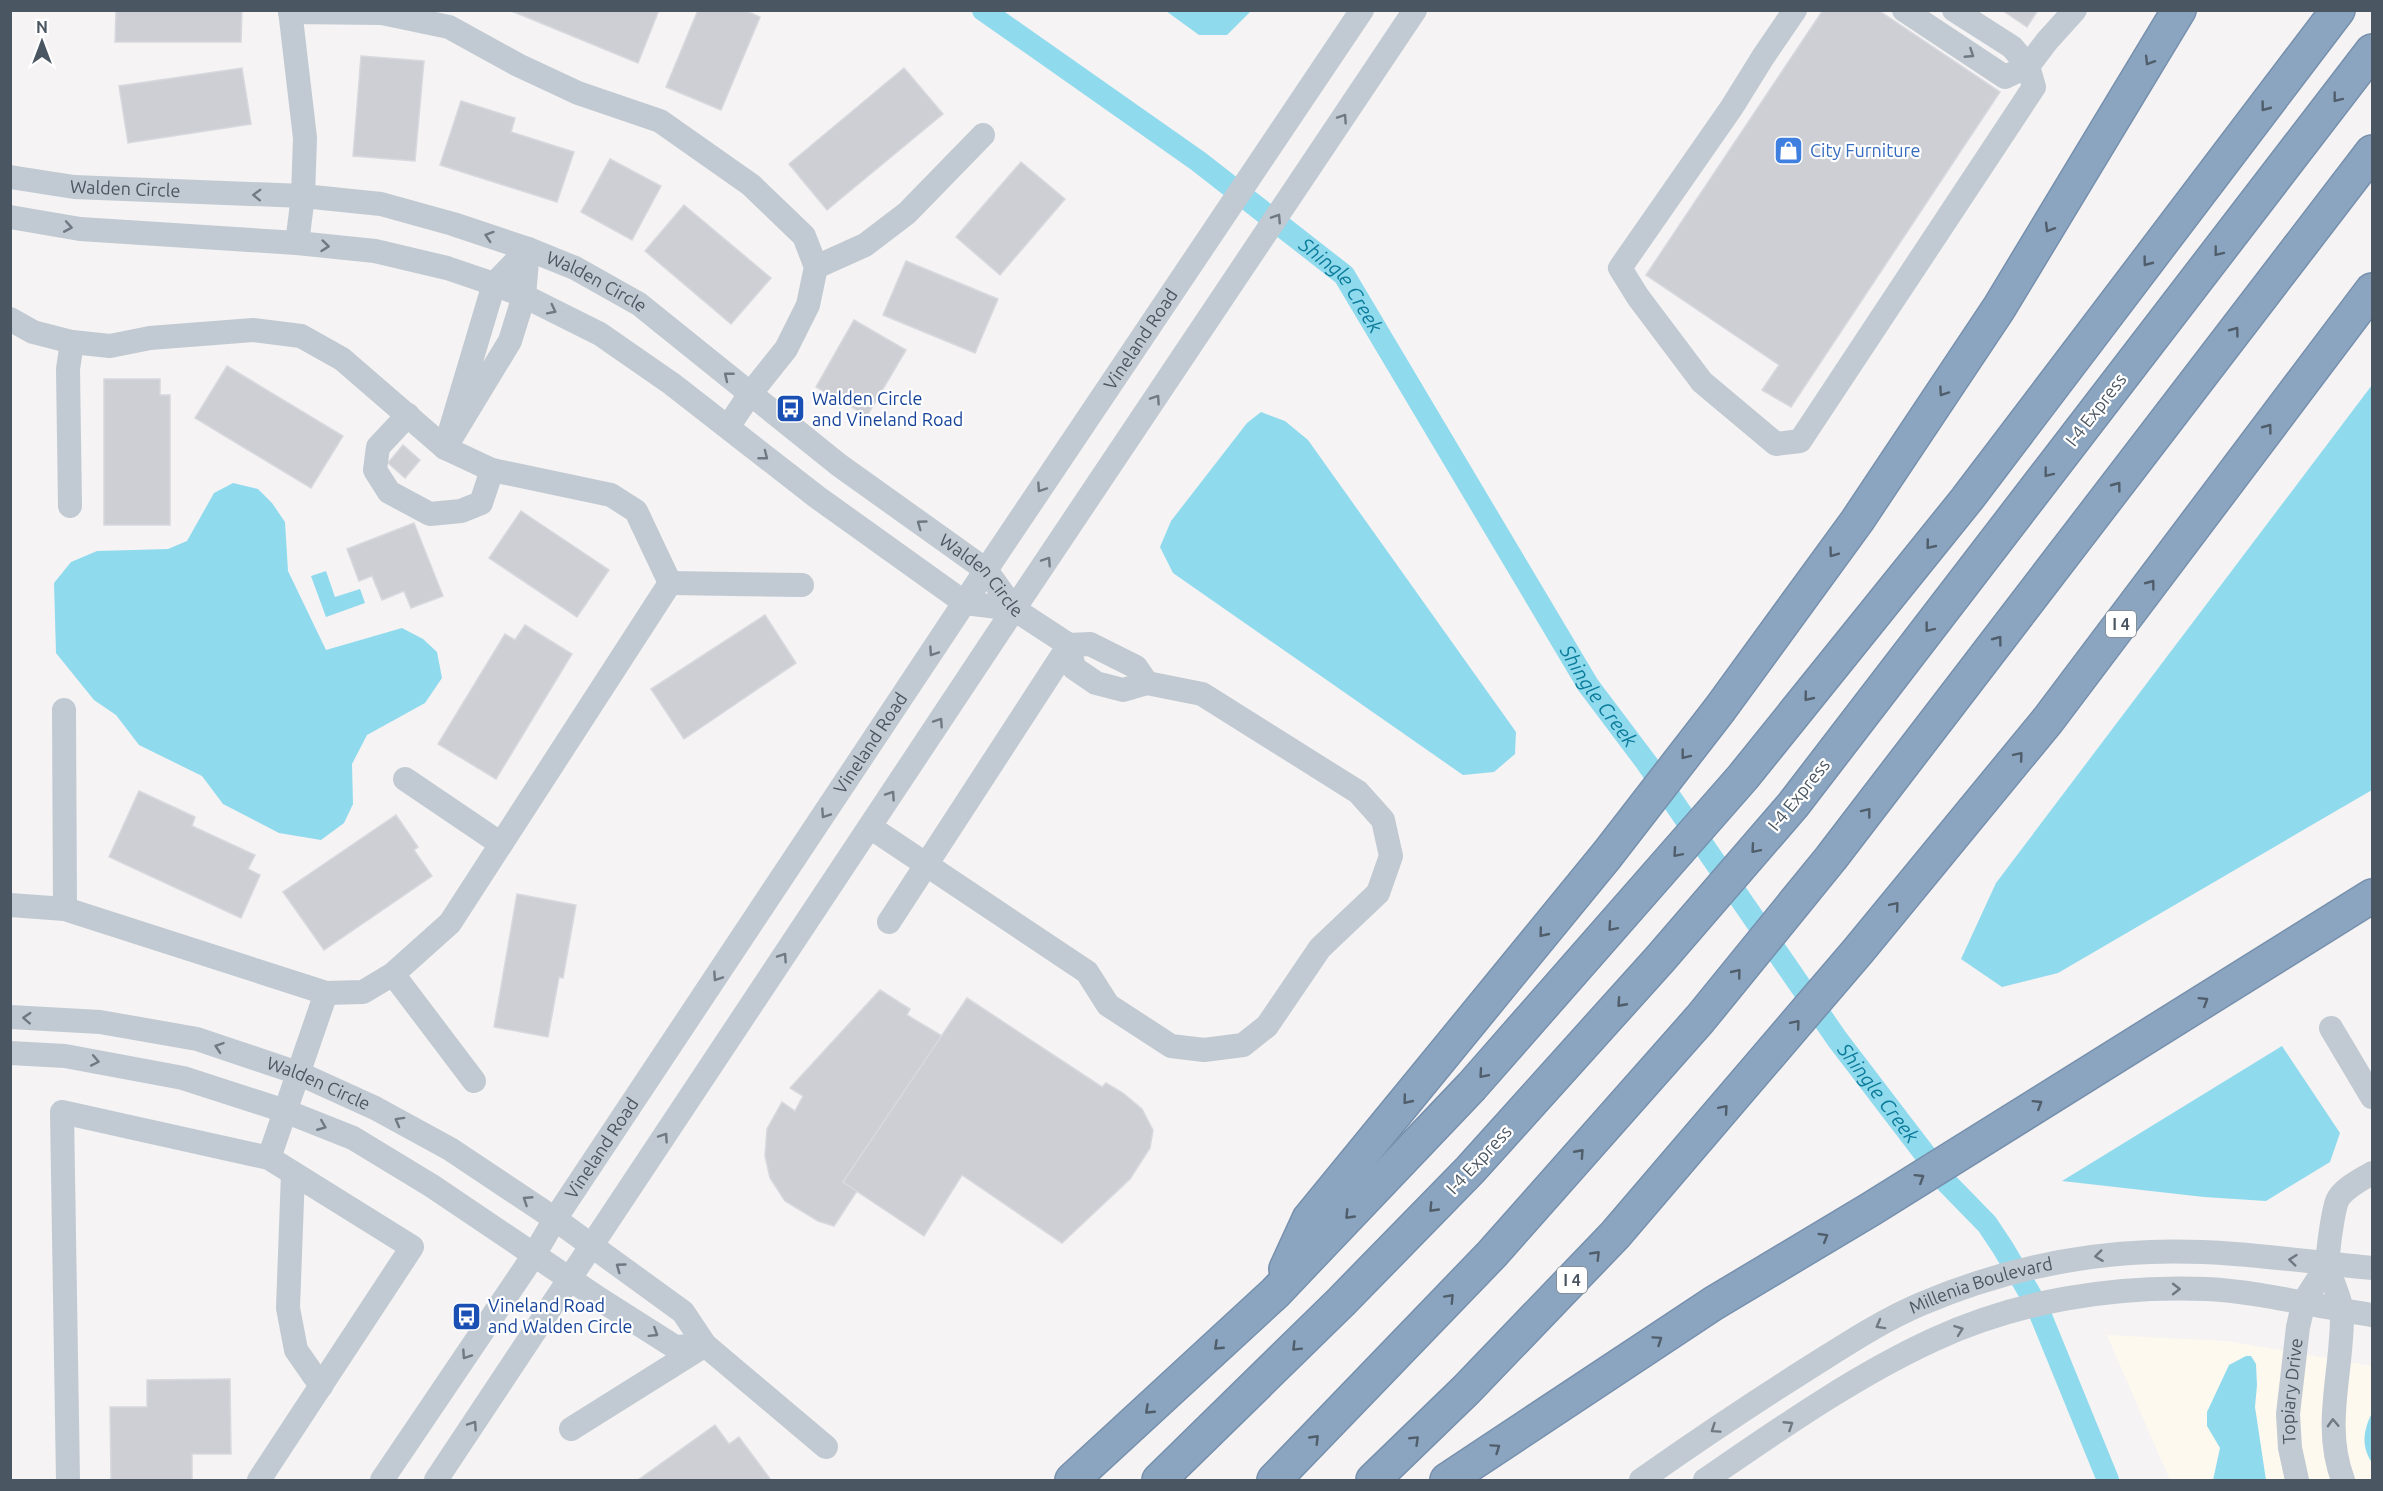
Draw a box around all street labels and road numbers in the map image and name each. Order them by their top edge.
street label: Walden Circle [70,176,181,200]
street label: Walden Circle [544,247,651,315]
street label: Vineland Road [1099,285,1181,393]
street label: I-4 Express [2061,369,2130,450]
street label: Walden Circle [936,529,1026,621]
road number: I 4 [2106,611,2136,637]
street label: Vineland Road [829,689,911,797]
street label: I-4 Express [1763,754,1833,834]
street label: Walden Circle [264,1052,374,1113]
street label: Vineland Road [560,1094,642,1202]
street label: I-4 Express [1442,1121,1515,1198]
street label: Millenia Boulevard [1906,1253,2054,1317]
road number: I 4 [1557,1267,1587,1293]
street label: Topiary Drive [2277,1337,2306,1445]

